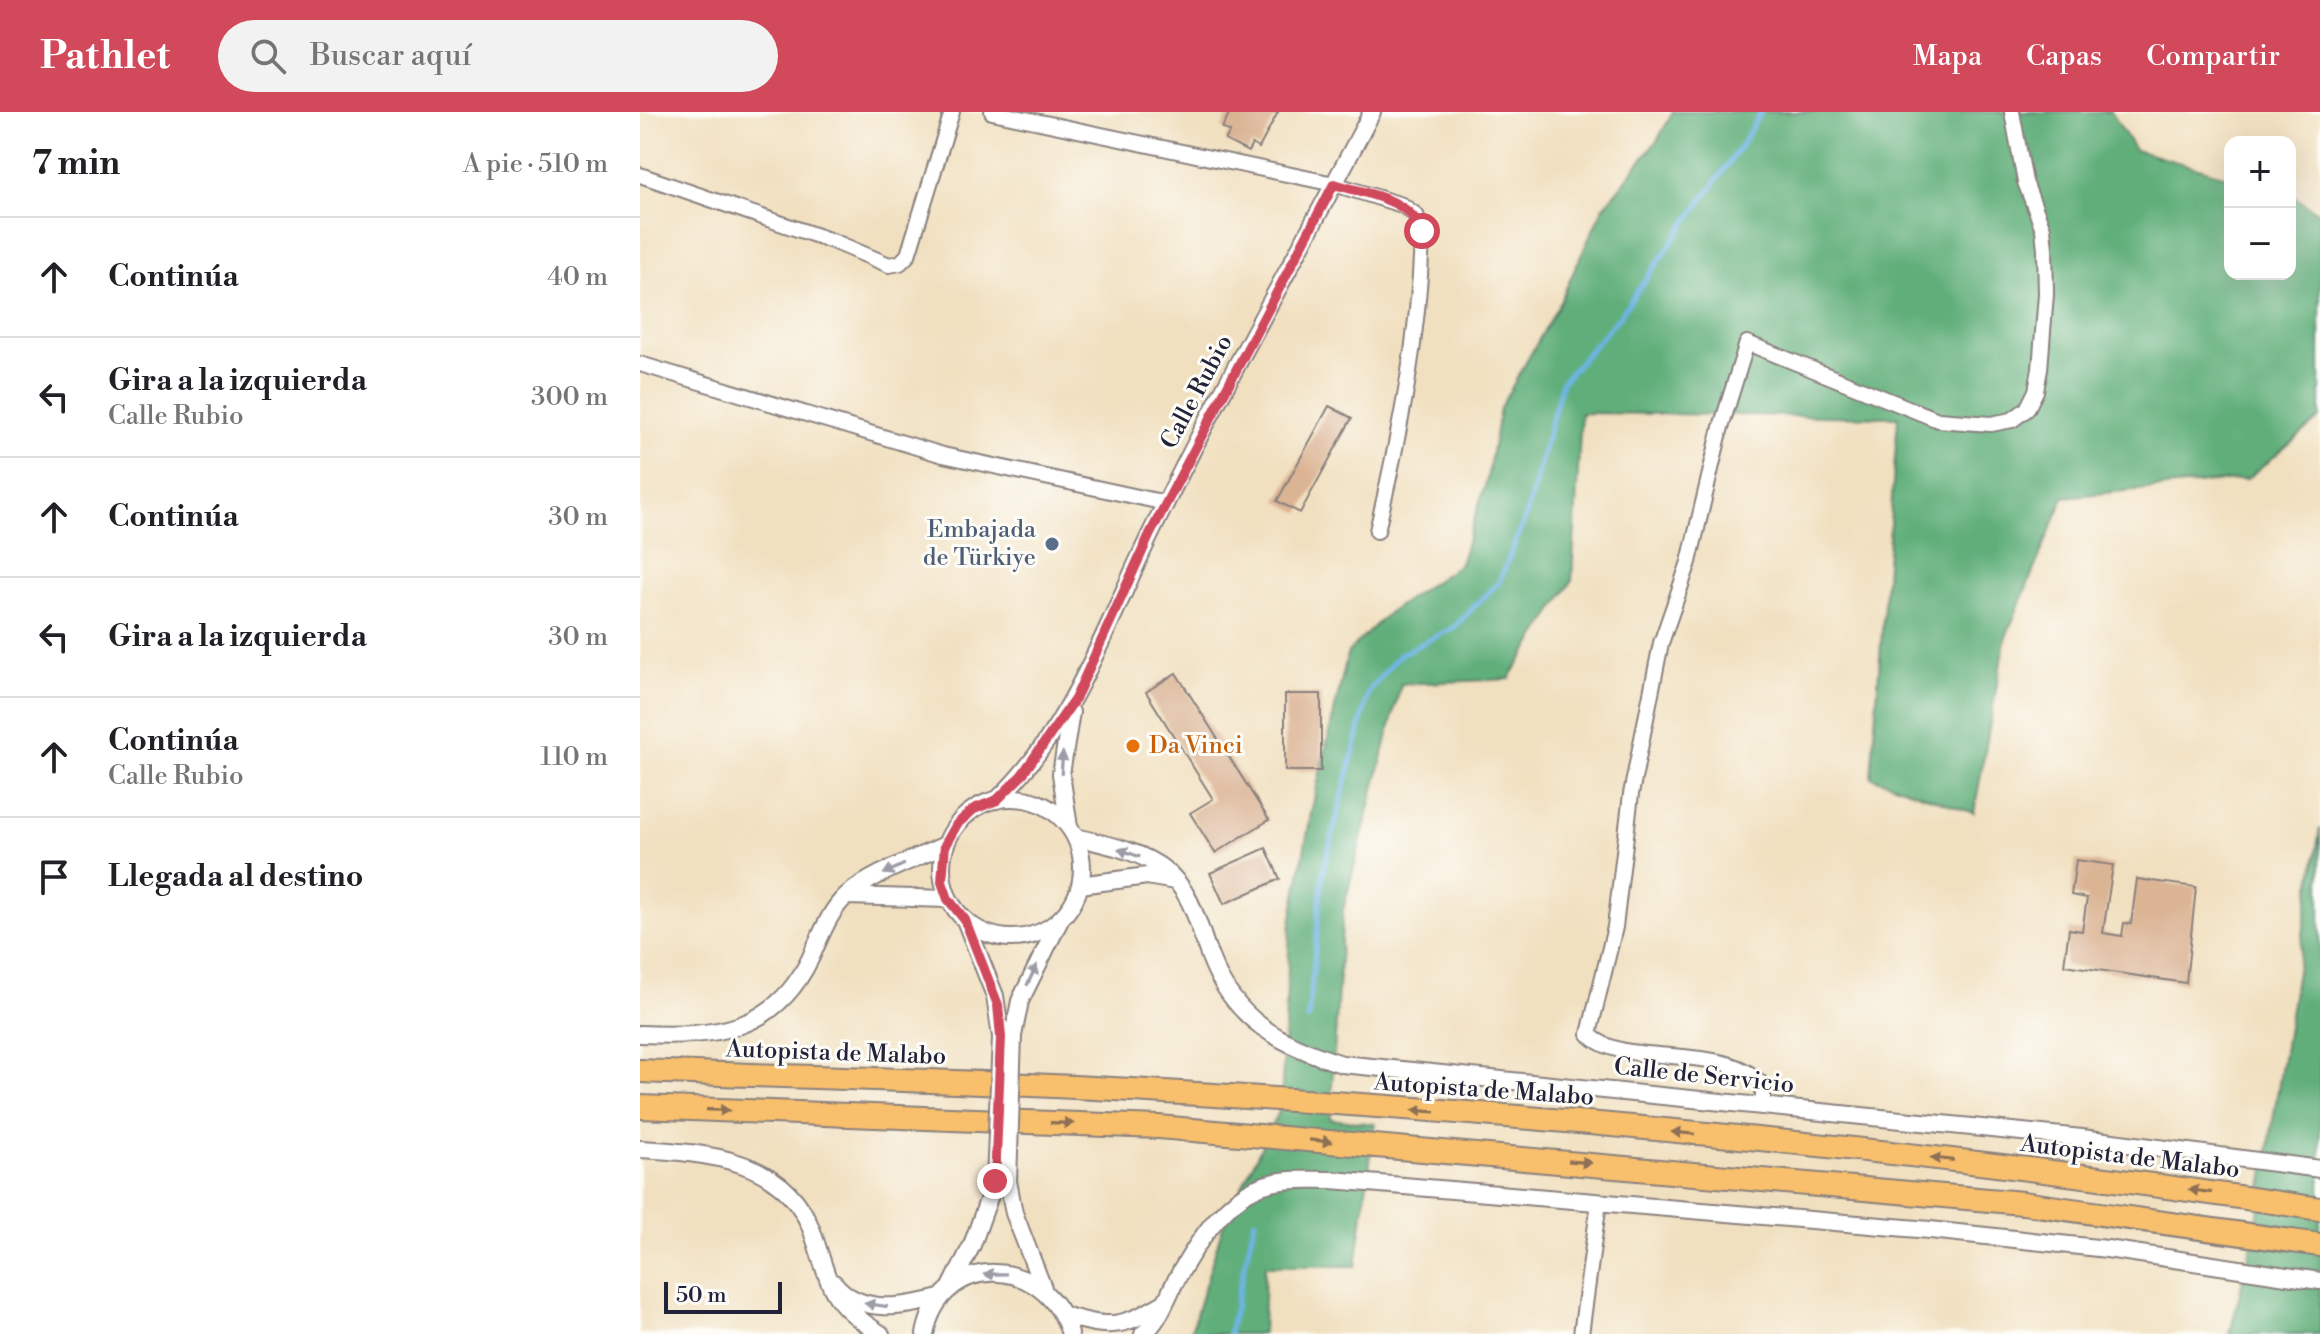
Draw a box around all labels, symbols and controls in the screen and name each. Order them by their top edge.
search box [218,20,778,92]
text: Pathlet [40,33,170,80]
icon: search [246,34,290,78]
text: Buscar aquí [310,37,471,75]
text: Mapa [1913,39,1982,74]
text: Capas [2026,39,2102,74]
text: Compartir [2146,39,2280,74]
map controls [2224,136,2296,280]
button: + [2224,136,2296,208]
text: 7 min [32,143,120,185]
text: A pie · 510 m [463,148,608,180]
button: − [2224,208,2296,280]
route start [1404,213,1440,249]
icon: ahead [32,255,76,299]
text: Continúa [108,258,239,296]
text: 40 m [547,261,608,293]
street label: Calle Rubio [1154,330,1240,454]
text: Gira a la izquierda [108,362,367,400]
icon: left [32,375,76,419]
text: 300 m [531,381,608,413]
text: Calle Rubio [108,400,244,432]
icon: ahead [32,495,76,539]
text: Continúa [108,498,239,536]
text: 30 m [548,501,608,533]
place label: Embajada de Türkiye [923,515,1037,573]
marker: Embajada de Türkiye [1043,535,1061,553]
icon: left [32,615,76,659]
text: Gira a la izquierda [108,618,367,656]
text: 30 m [548,621,608,653]
text: Continúa [108,722,239,760]
place label: Da Vinci [1149,731,1243,761]
icon: ahead [32,735,76,779]
marker: Da Vinci [1124,737,1142,755]
text: 110 m [540,741,608,773]
one-way arrow [1056,750,1069,775]
text: Calle Rubio [108,760,244,792]
one-way arrow [1117,846,1141,859]
icon: arrive [32,855,76,899]
text: Llegada al destino [108,858,363,896]
one-way arrow [883,862,906,876]
one-way arrow [1026,963,1039,986]
street label: Autopista de Malabo [724,1034,947,1072]
street label: Calle de Servicio [1612,1052,1796,1100]
street label: Autopista de Malabo [1372,1067,1595,1113]
one-way arrow [706,1104,731,1117]
one-way arrow [1411,1104,1436,1117]
one-way arrow [1050,1117,1075,1130]
one-way arrow [1670,1127,1695,1140]
street label: Autopista de Malabo [2018,1129,2241,1185]
one-way arrow [1309,1134,1334,1147]
one-way arrow [1929,1153,1954,1166]
one-way arrow [1568,1156,1593,1169]
route end [977,1163,1013,1199]
one-way arrow [2187,1184,2212,1197]
one-way arrow [982,1268,1007,1281]
scale bar [664,1278,782,1314]
text: 50 m [676,1282,727,1309]
one-way arrow [863,1298,888,1311]

